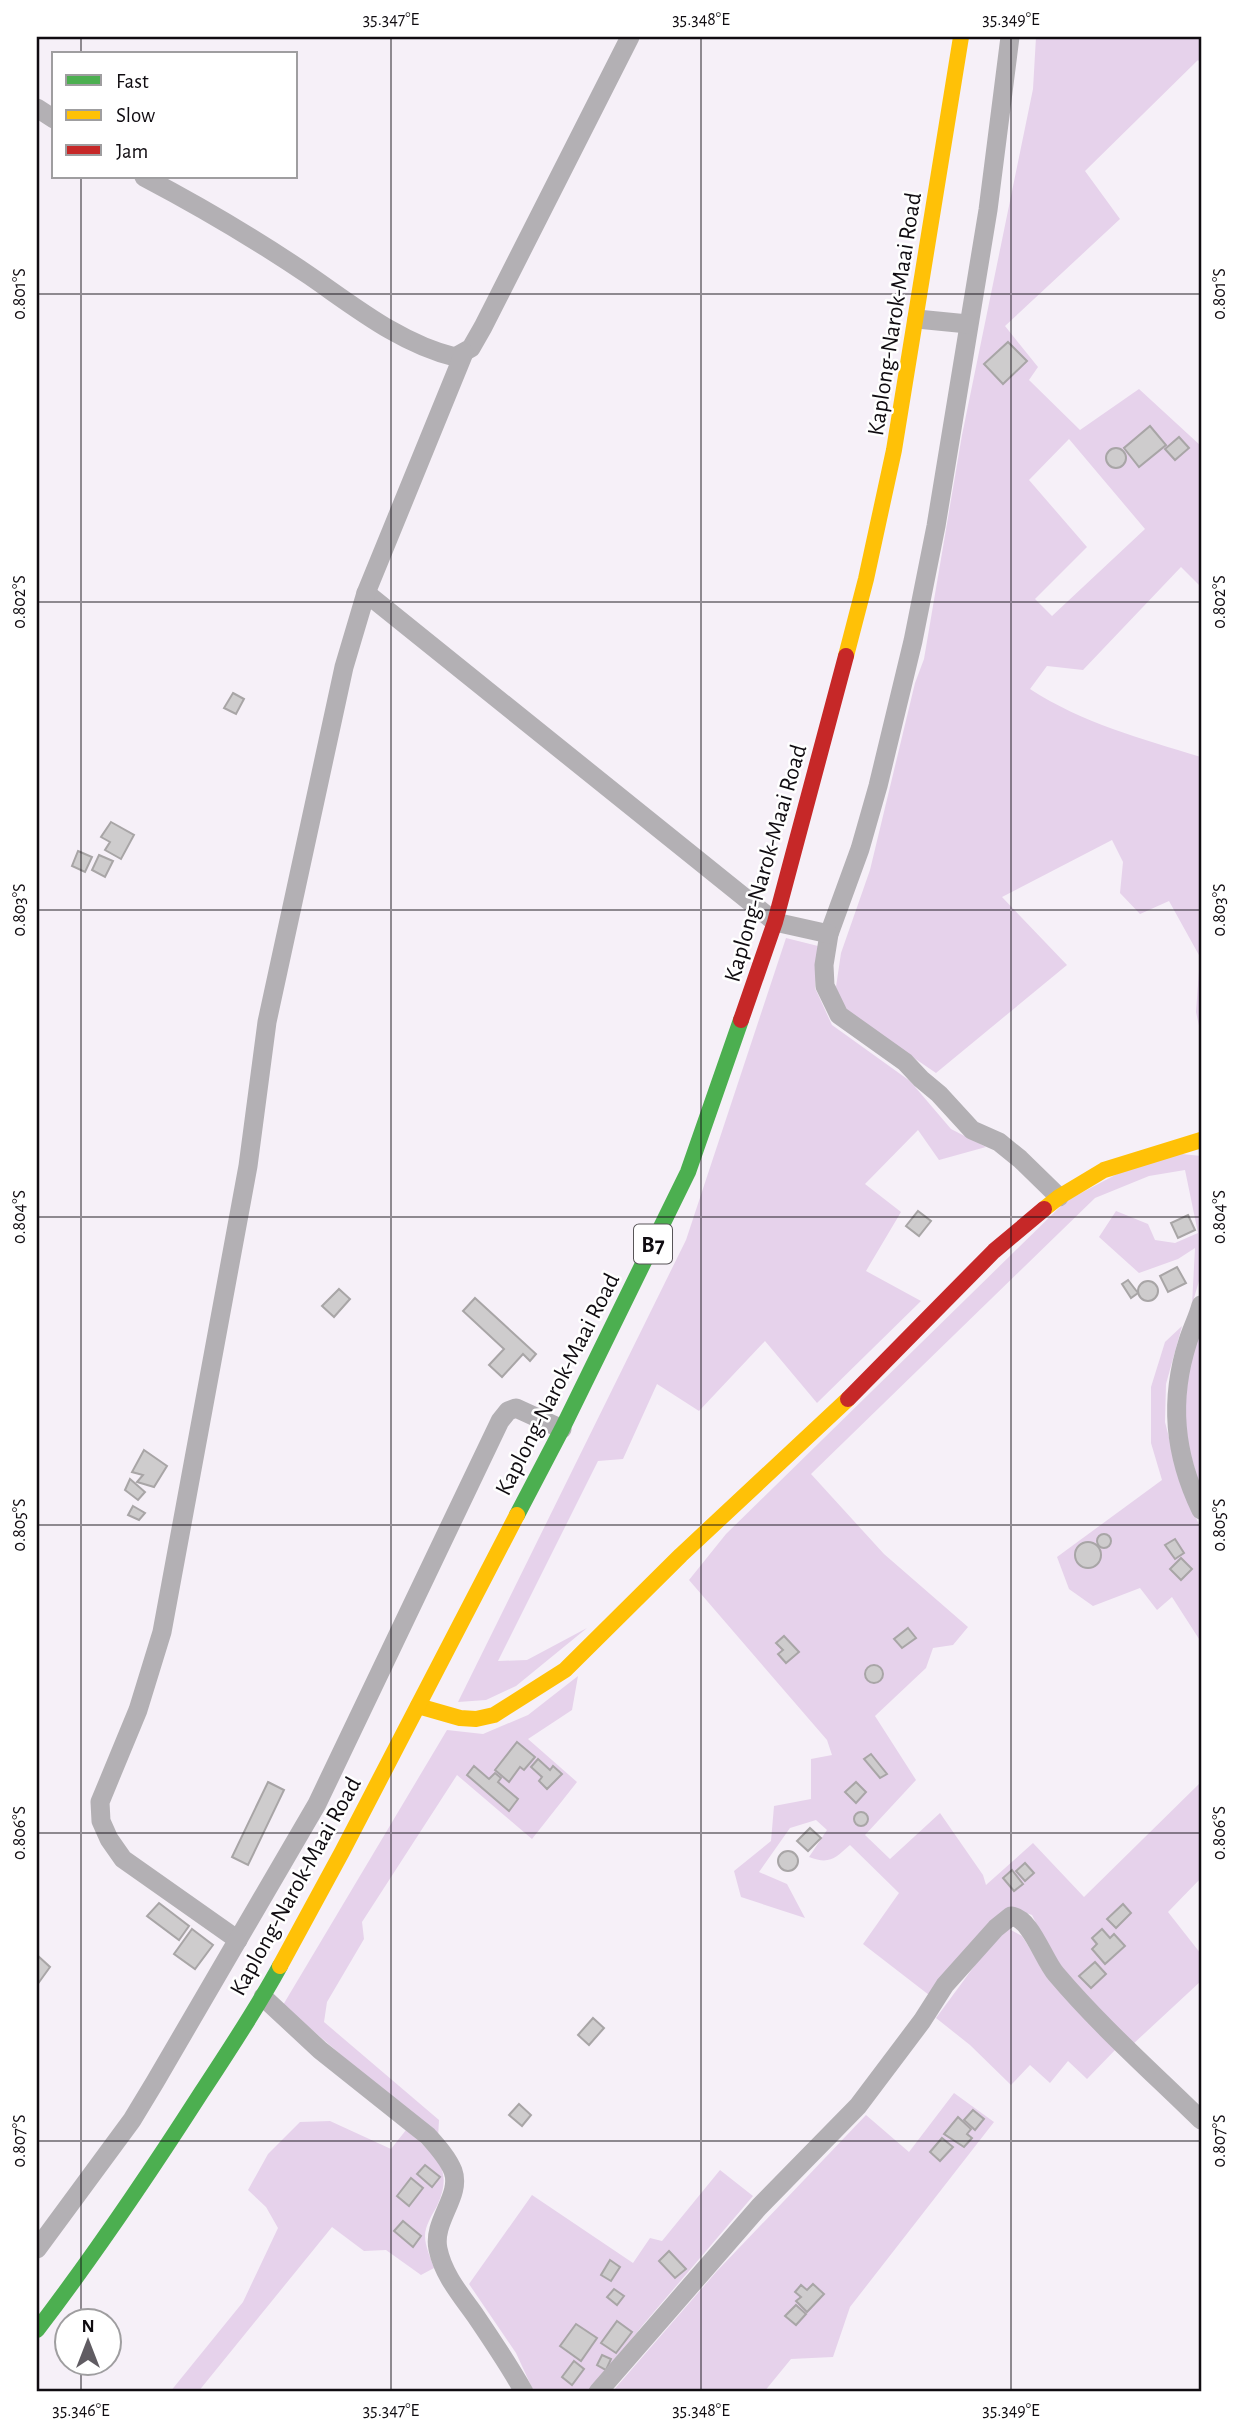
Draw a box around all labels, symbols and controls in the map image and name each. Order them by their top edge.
text: 35.347°E [363,11,420,29]
text: 35.348°E [672,11,730,29]
text: 35.349°E [982,11,1040,29]
legend [52,52,298,178]
text: Fast [116,71,149,92]
text: Slow [116,105,155,126]
text: Jam [116,141,148,162]
street label: Kaplong-Narok-Maai Road [864,191,926,437]
text: 0.801°S [11,268,29,320]
text: 0.801°S [1211,268,1229,320]
text: 0.802°S [11,575,29,629]
text: 0.802°S [1211,575,1229,629]
street label: Kaplong-Narok-Maai Road [721,742,811,985]
text: 0.803°S [11,884,29,936]
text: 0.803°S [1211,884,1229,936]
text: 0.804°S [11,1190,29,1244]
text: 0.804°S [1211,1190,1229,1244]
road number: B7 [634,1224,672,1264]
street label: Kaplong-Narok-Maai Road [491,1269,624,1499]
text: 0.805°S [11,1499,29,1551]
text: 0.805°S [1211,1499,1229,1551]
street label: Kaplong-Narok-Maai Road [226,1773,366,2000]
text: 0.806°S [11,1806,29,1860]
text: 0.806°S [1211,1806,1229,1860]
text: 0.807°S [11,2115,29,2167]
text: 0.807°S [1211,2115,1229,2167]
north arrow [52,2306,122,2376]
text: N [81,2317,95,2336]
text: 35.346°E [52,2402,110,2420]
text: 35.347°E [363,2402,420,2420]
text: 35.348°E [672,2402,730,2420]
text: 35.349°E [982,2402,1040,2420]

